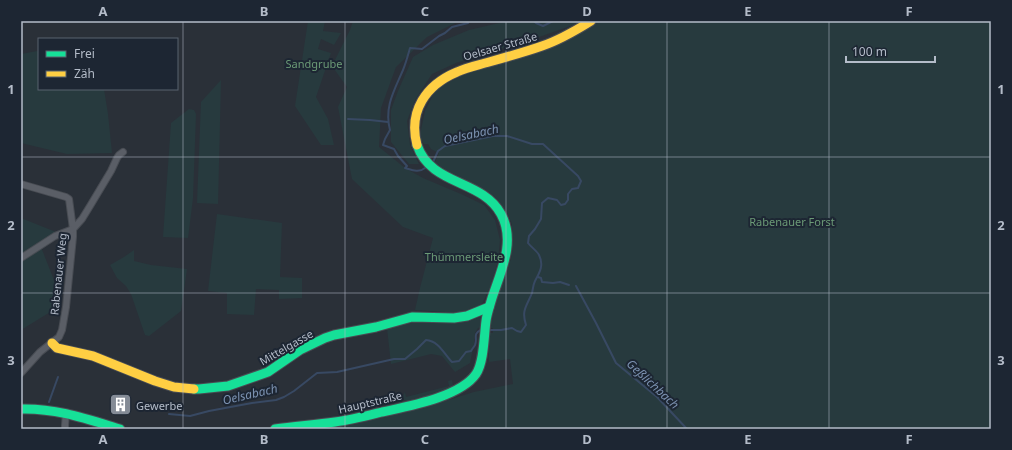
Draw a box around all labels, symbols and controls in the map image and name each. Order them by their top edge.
text: A [99,2,108,20]
text: B [260,2,268,20]
text: C [421,2,429,20]
text: D [582,2,592,20]
text: E [744,2,752,20]
text: F [905,2,913,20]
street label: Oelsaer Straße [461,28,539,64]
legend [38,38,178,90]
scale bar [846,38,935,64]
text: 100 m [852,43,887,60]
text: Frei [74,45,95,62]
park label: Sandgrube [286,56,342,71]
text: Zäh [74,65,95,82]
text: 1 [7,80,15,98]
text: 1 [997,80,1005,98]
water label: Oelsabach [442,120,500,148]
park label: Rabenauer Forst [749,214,835,229]
text: 2 [7,216,15,234]
text: 2 [997,216,1005,234]
street label: Rabenauer Weg [46,232,70,316]
park label: Thümmersleite [425,249,503,264]
street label: Mittelgasse [256,326,316,368]
text: 3 [7,351,15,369]
text: 3 [997,351,1005,369]
water label: Geßlichbach [623,355,683,413]
water label: Oelsabach [221,379,279,409]
street label: Hauptstraße [337,387,403,417]
building icon: Gewerbe [108,392,134,418]
place label: Gewerbe [136,398,182,413]
text: A [99,430,108,448]
text: B [260,430,268,448]
text: C [421,430,429,448]
text: D [582,430,592,448]
text: E [744,430,752,448]
text: F [905,430,913,448]

